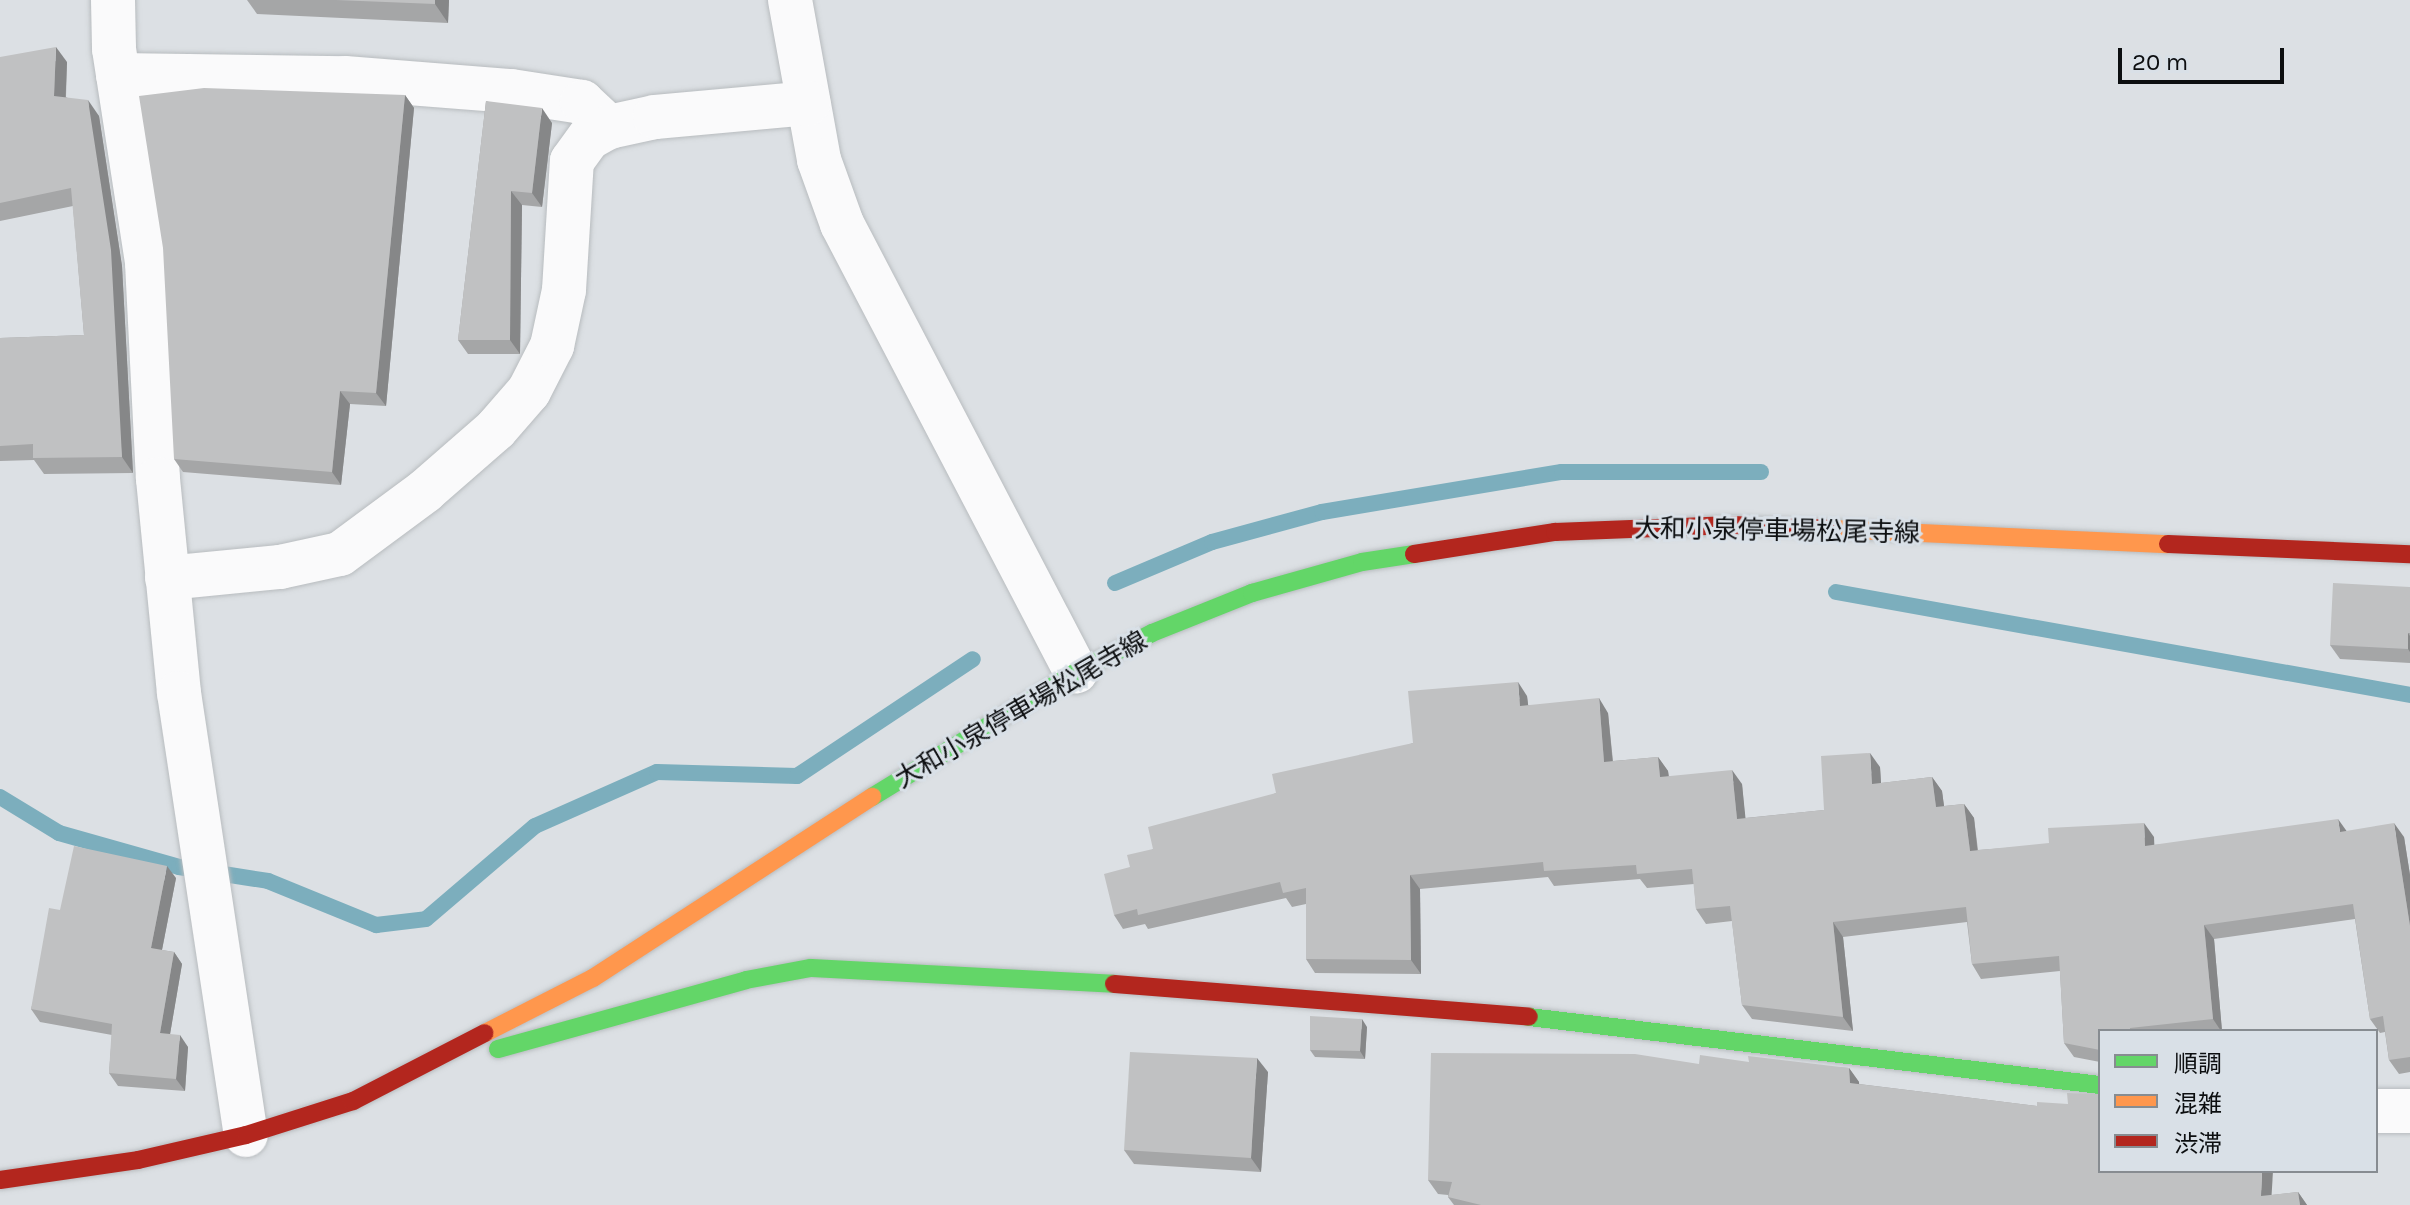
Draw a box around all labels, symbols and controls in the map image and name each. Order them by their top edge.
scale bar [2122,32,2288,82]
text: 20 m [2132,48,2188,76]
street label: 大和小泉停車場松尾寺線 [1634,513,1920,549]
street label: 大和小泉停車場松尾寺線 [889,625,1153,795]
legend [2098,1029,2378,1173]
text: 順調 [2174,1050,2222,1078]
text: 混雑 [2174,1090,2222,1118]
text: 渋滞 [2174,1130,2222,1158]

